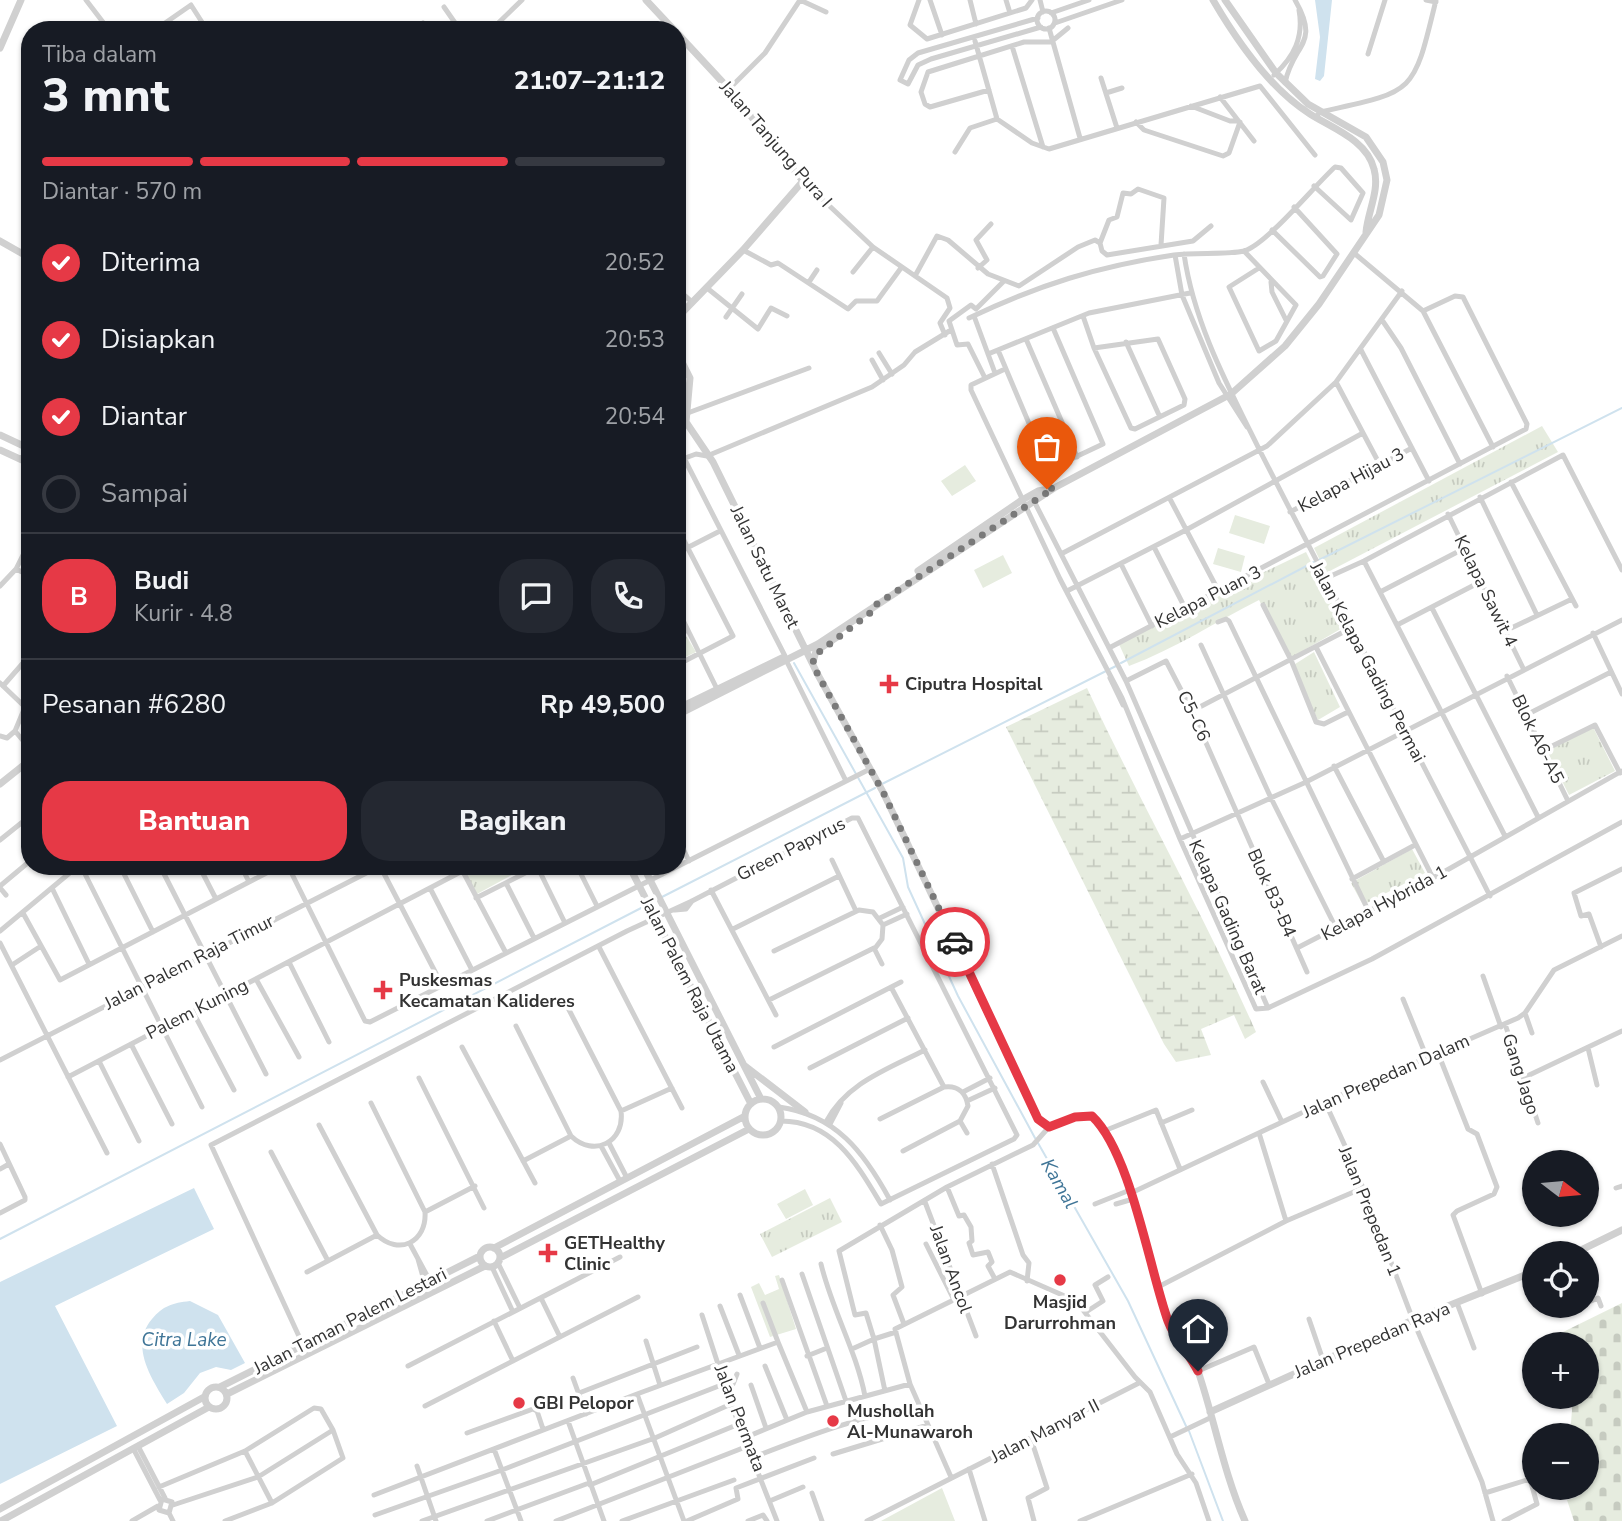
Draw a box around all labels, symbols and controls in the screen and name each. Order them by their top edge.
text: Tiba dalam [42,39,157,70]
text: 21:07–21:12 [514,63,665,98]
text: 3 mnt [42,64,169,127]
street label: Jalan Tanjung Pura I [714,75,838,212]
text: Diantar · 570 m [42,176,202,207]
icon: check [42,244,80,282]
text: Diterima [101,245,201,280]
text: 20:52 [605,247,665,278]
icon: check [42,321,80,359]
text: Disiapkan [101,322,215,357]
text: 20:53 [605,324,665,355]
icon: check [42,398,80,436]
text: Diantar [101,399,187,434]
text: 20:54 [605,401,665,432]
pin [1017,417,1077,489]
icon: bag [1028,428,1066,466]
street label: Kelapa Hijau 3 [1294,442,1408,518]
text: Sampai [101,476,188,511]
street label: Jalan Satu Maret [724,501,805,633]
street label: Kelapa Sawit 4 [1449,531,1524,651]
street label: Jalan Kelapa Gading Permai [1304,557,1431,767]
button: chat [499,559,573,633]
button: phone [591,559,665,633]
street label: Kelapa Puan 3 [1151,560,1265,634]
text: Budi [134,563,189,598]
text: B [70,579,88,614]
text: Kurir · 4.8 [134,598,233,629]
place label: Ciputra Hospital [905,672,1043,696]
marker: Ciputra Hospital [879,674,899,694]
text: Pesanan #6280 [42,687,226,722]
text: Rp 49,500 [540,687,665,722]
street label: C5-C6 [1172,687,1216,745]
street label: Blok A6-A5 [1506,691,1570,787]
button: Bantuan [42,781,347,861]
button: Bagikan [361,781,665,861]
street label: Green Papyrus [733,811,849,887]
street label: Kelapa Gading Barat [1183,836,1273,999]
street label: Blok B3-B4 [1242,845,1302,941]
street label: Kelapa Hybrida 1 [1317,860,1451,946]
street label: Jalan Palem Raja Utama [635,892,745,1077]
courier [920,907,990,977]
street label: Jalan Palem Raja Timur [99,909,278,1016]
icon: car [936,923,974,961]
place label: Puskesmas Kecamatan Kalideres [399,968,575,1013]
street label: Palem Kuning [142,973,252,1045]
marker: Puskesmas Kecamatan Kalideres [373,980,393,1000]
street label: Jalan Prepedan Dalam [1298,1028,1473,1124]
street label: Gang Jago [1497,1030,1545,1118]
street label: Jalan Prepedan 1 [1333,1142,1407,1279]
north arrow [1522,1150,1600,1227]
map controls [1522,1150,1599,1500]
water label: Kamal [1034,1154,1084,1213]
street label: Jalan Ancol [924,1221,978,1317]
place label: GETHealthy Clinic [564,1231,665,1276]
button: locate [1522,1241,1599,1318]
marker: GETHealthy Clinic [538,1243,558,1263]
street label: Jalan Taman Palem Lestari [249,1262,451,1381]
marker: Masjid Darurrohman [1052,1272,1068,1288]
place label: Masjid Darurrohman [1004,1290,1116,1335]
street label: Jalan Prepedan Raya [1289,1296,1454,1384]
pin [1168,1299,1228,1371]
icon: home [1179,1310,1217,1348]
water label: Citra Lake [141,1327,227,1353]
button: + [1522,1332,1599,1409]
street label: Jalan Permata [708,1360,771,1475]
place label: GBI Pelopor [533,1391,634,1415]
street label: Jalan Manyar II [986,1393,1103,1469]
marker: GBI Pelopor [511,1395,527,1411]
place label: Mushollah Al-Munawaroh [847,1399,973,1444]
marker: Mushollah Al-Munawaroh [825,1413,841,1429]
button: − [1522,1423,1599,1500]

